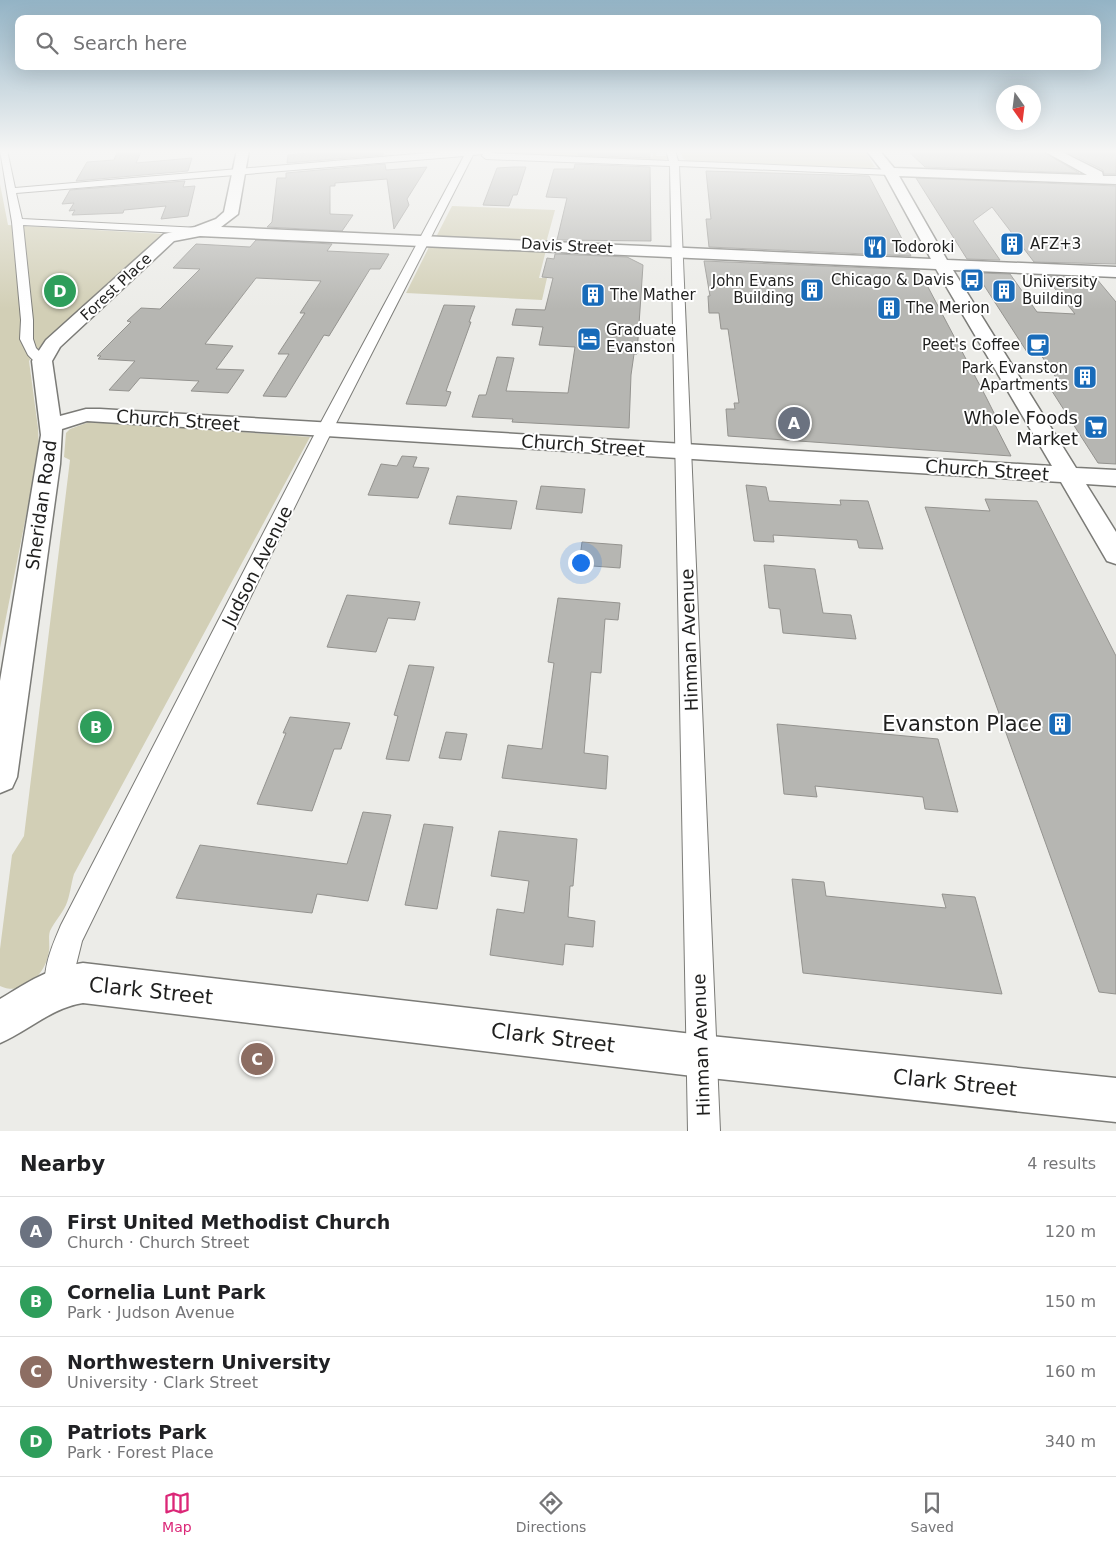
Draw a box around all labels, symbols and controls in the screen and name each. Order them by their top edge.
search box [15,15,1101,70]
icon: search [33,29,61,57]
text: Search here [73,32,187,54]
north arrow [996,85,1041,130]
building icon: AFZ+3 [999,231,1025,257]
restaurant icon: Todoroki [862,234,888,260]
street label: Davis Street [521,235,613,257]
place label: AFZ+3 [1030,235,1081,253]
place label: Todoroki [891,238,954,256]
street label: Forest Place [77,249,155,325]
bus stop icon: Chicago & Davis [959,267,985,293]
place label: Chicago & Davis [831,271,954,289]
pin: D [44,272,76,310]
place label: John Evans Building [711,272,794,307]
place label: University Building [1022,273,1098,308]
building icon: John Evans Building [799,277,825,303]
building icon: University Building [991,278,1017,304]
building icon: The Mather [580,282,606,308]
place label: The Mather [609,286,696,304]
building icon: The Merion [876,295,902,321]
place label: The Merion [905,299,990,317]
place label: Graduate Evanston [606,321,676,356]
hotel icon: Graduate Evanston [576,326,602,352]
cafe icon: Peet's Coffee [1025,332,1051,358]
place label: Peet's Coffee [922,336,1020,354]
place label: Park Evanston Apartments [961,359,1068,394]
building icon: Park Evanston Apartments [1072,364,1098,390]
pin: A [778,404,810,442]
street label: Church Street [115,405,241,435]
place label: Whole Foods Market [963,407,1078,449]
supermarket icon: Whole Foods Market [1083,414,1109,440]
street label: Church Street [520,430,646,460]
street label: Sheridan Road [21,439,61,571]
street label: Church Street [924,455,1050,485]
street label: Judson Avenue [217,502,296,631]
your location [568,550,594,576]
street label: Hinman Avenue [676,568,702,712]
pin: B [80,708,112,746]
building icon: Evanston Place [1047,711,1073,737]
place label: Evanston Place [882,712,1042,736]
street label: Clark Street [88,973,214,1009]
street label: Hinman Avenue [688,973,714,1117]
street label: Clark Street [490,1018,616,1058]
pin: C [241,1040,273,1078]
street label: Clark Street [892,1065,1018,1101]
text: Nearby [20,1152,105,1176]
text: 4 results [1027,1154,1096,1173]
text: First United Methodist Church [67,1211,390,1233]
text: A [30,1222,42,1241]
text: 120 m [1045,1222,1096,1241]
text: Church · Church Street [67,1233,249,1252]
text: Cornelia Lunt Park [67,1281,265,1303]
text: B [30,1292,42,1311]
text: 150 m [1045,1292,1096,1311]
text: Park · Judson Avenue [67,1303,235,1322]
text: Northwestern University [67,1351,331,1373]
text: C [30,1362,42,1381]
text: 160 m [1045,1362,1096,1381]
text: University · Clark Street [67,1373,258,1392]
text: Patriots Park [67,1421,207,1443]
text: D [29,1432,43,1451]
text: 340 m [1045,1432,1096,1451]
text: Park · Forest Place [67,1443,214,1462]
tab: Map [162,1489,192,1535]
tab: Directions [516,1489,586,1535]
tab: Saved [911,1489,954,1535]

